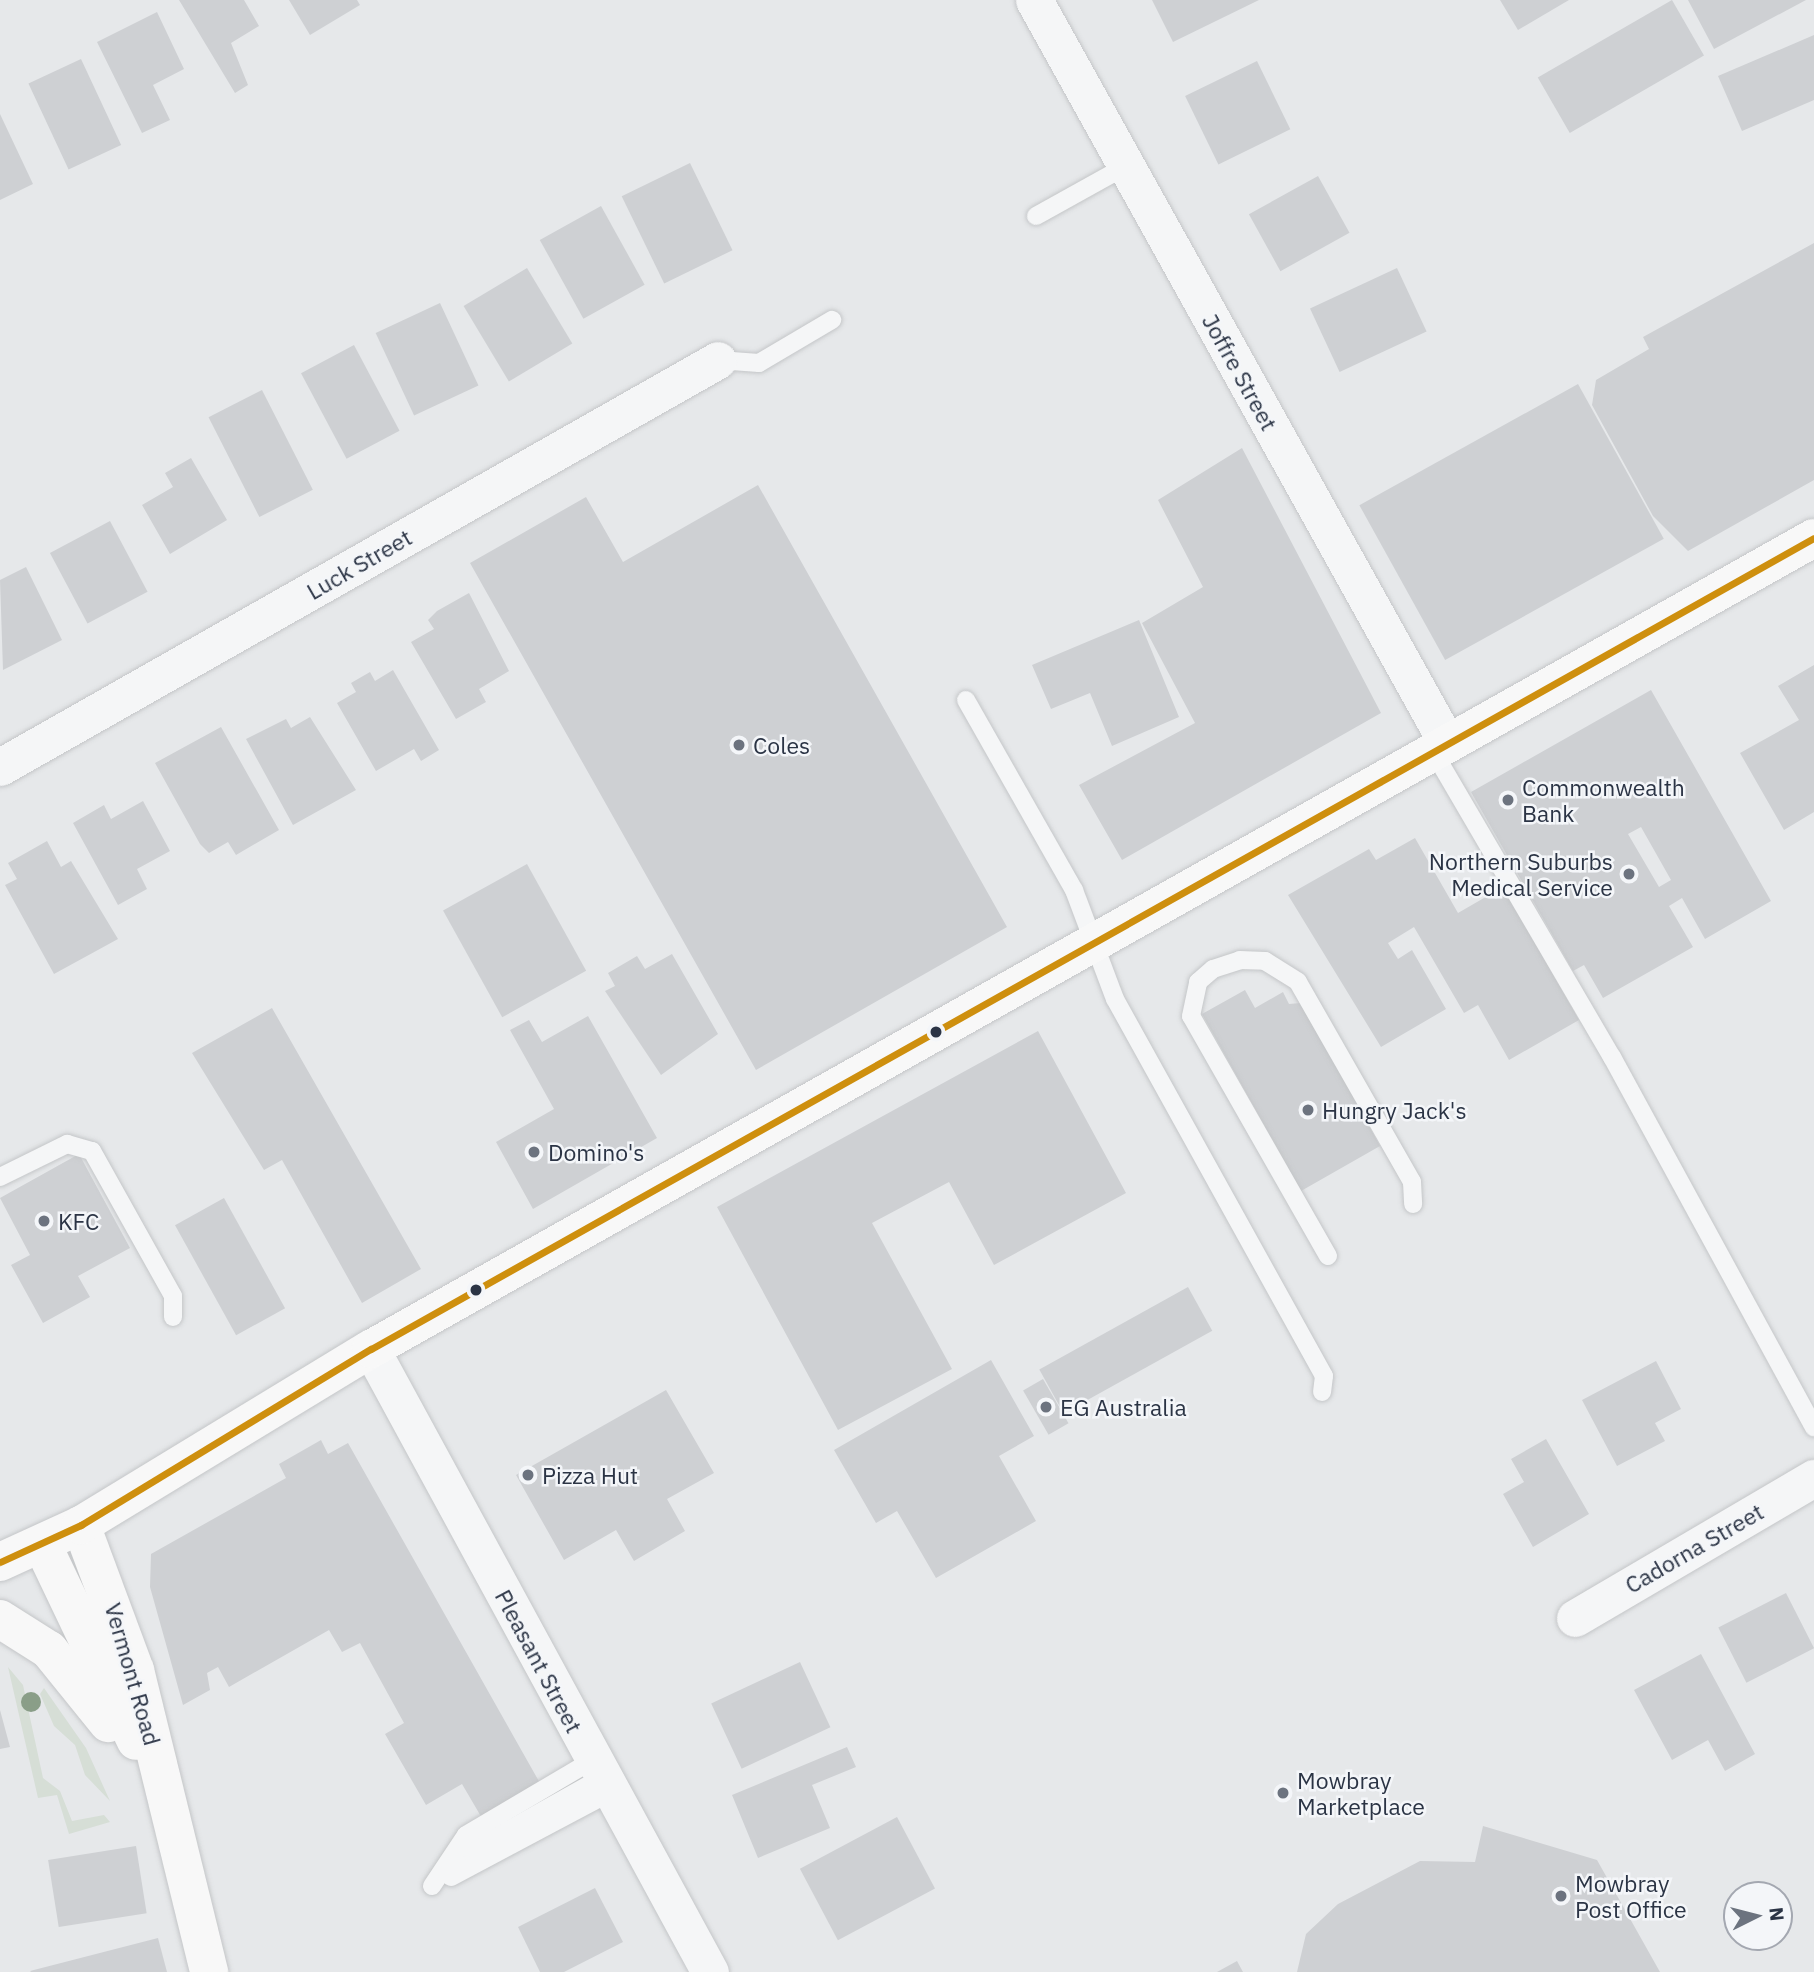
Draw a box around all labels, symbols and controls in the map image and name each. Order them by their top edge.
street label: Joffre Street [1197,309,1283,435]
street label: Luck Street [302,523,416,605]
place label: Coles [753,731,810,759]
marker: Coles [731,737,747,753]
place label: Commonwealth Bank [1522,773,1685,827]
marker: Commonwealth Bank [1500,792,1516,808]
place label: Northern Suburbs Medical Service [1429,847,1613,901]
marker: Northern Suburbs Medical Service [1619,864,1639,884]
unlabelled marker [929,1025,943,1039]
place label: Hungry Jack's [1322,1096,1467,1124]
marker: Hungry Jack's [1300,1102,1316,1118]
place label: Domino's [548,1138,644,1166]
marker: Domino's [526,1144,542,1160]
place label: KFC [58,1207,99,1235]
marker: KFC [36,1213,52,1229]
unlabelled marker [469,1283,483,1297]
place label: EG Australia [1060,1393,1187,1421]
marker: EG Australia [1038,1399,1054,1415]
place label: Pizza Hut [542,1461,638,1489]
marker: Pizza Hut [520,1467,536,1483]
street label: Cadorna Street [1620,1497,1768,1599]
street label: Pleasant Street [490,1585,588,1737]
street label: Vermont Road [100,1600,166,1748]
place label: Mowbray Marketplace [1297,1766,1425,1820]
marker: Mowbray Marketplace [1275,1785,1291,1801]
place label: Mowbray Post Office [1575,1869,1687,1923]
north arrow [1723,1881,1793,1951]
marker: Mowbray Post Office [1553,1888,1569,1904]
text: N [1764,1906,1790,1922]

